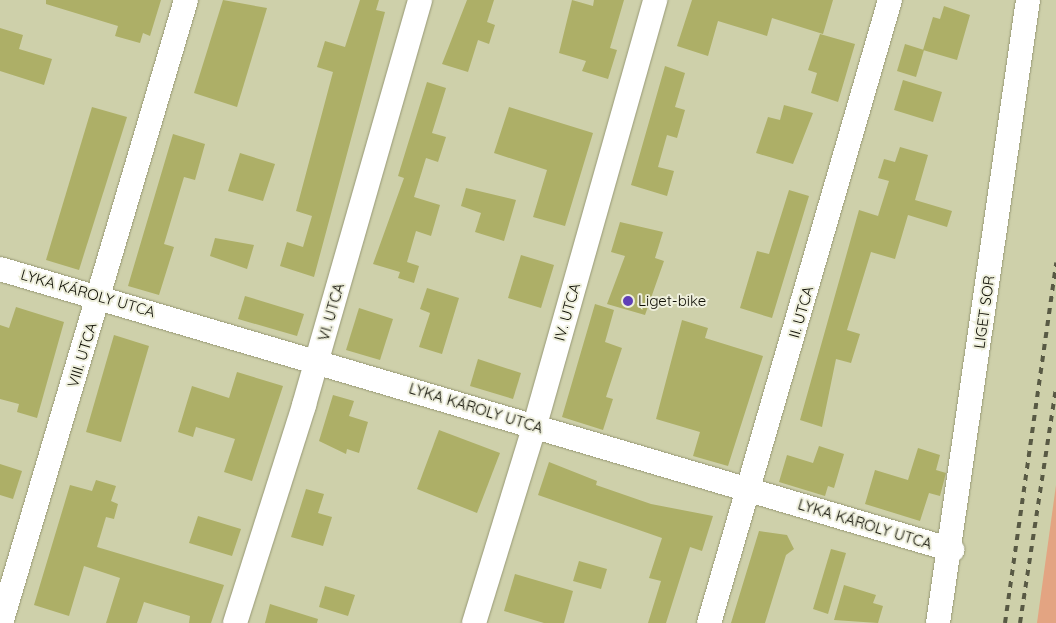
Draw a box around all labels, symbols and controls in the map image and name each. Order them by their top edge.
street label: LYKA KÁROLY UTCA [19,265,157,321]
street label: LIGET SOR [970,274,998,350]
street label: VI. UTCA [314,281,348,343]
street label: IV. UTCA [550,281,584,343]
street label: II. UTCA [785,284,817,340]
place label: Liget-bike [638,292,706,310]
marker: Liget-bike [622,295,634,307]
street label: VIII. UTCA [64,320,100,390]
street label: LYKA KÁROLY UTCA [407,379,545,437]
street label: LYKA KÁROLY UTCA [796,495,934,553]

